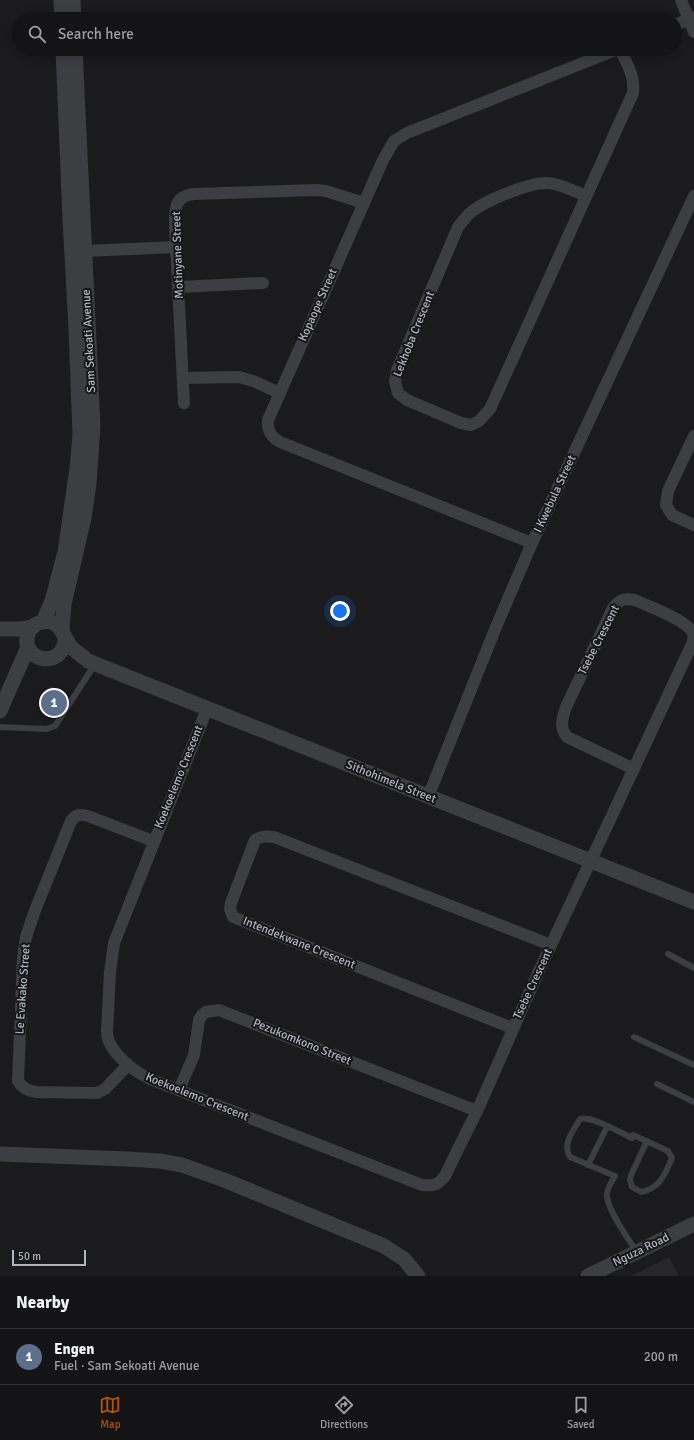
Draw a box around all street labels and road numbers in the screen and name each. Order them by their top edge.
street label: Motinyane Street [169,211,187,299]
street label: Kopaope Street [295,266,341,344]
street label: Sam Sekoati Avenue [79,289,99,393]
street label: Lekhoba Crescent [390,289,438,379]
street label: I Kwebula Street [530,453,580,535]
street label: Tsebe Crescent [575,603,623,677]
street label: Koekoelemo Crescent [151,723,207,831]
street label: Sithohimela Street [344,757,438,807]
street label: Intendekwane Crescent [241,914,357,972]
street label: Le Evakako Street [12,943,34,1035]
street label: Tsebe Crescent [510,946,556,1022]
street label: Pezukomkono Street [251,1015,353,1069]
street label: Koekoelemo Crescent [143,1069,251,1125]
street label: Nguza Road [610,1230,672,1270]

